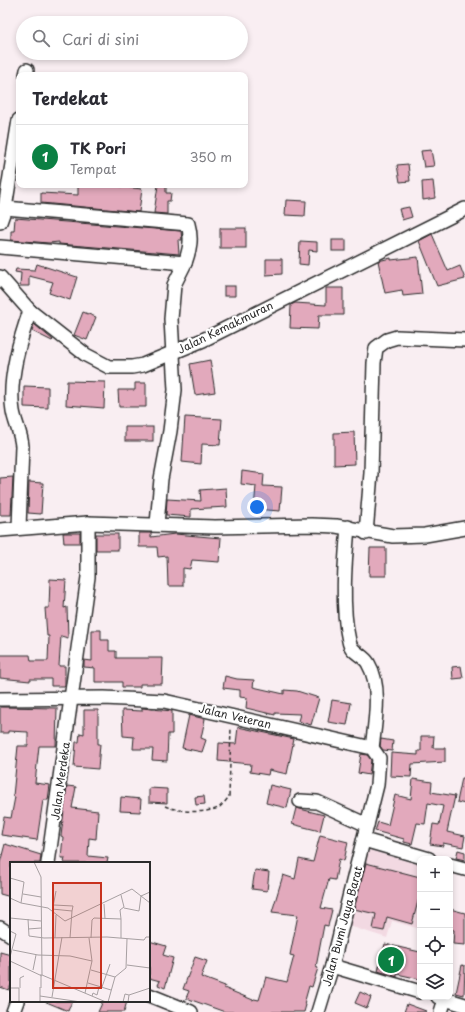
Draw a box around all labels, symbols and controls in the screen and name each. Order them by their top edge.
search box [16,16,248,60]
icon: search [30,27,52,49]
text: Cari di sini [62,27,139,50]
text: Terdekat [32,85,108,111]
text: TK Pori [70,136,126,159]
text: 1 [42,147,48,166]
text: 350 m [190,147,232,166]
text: Tempat [70,159,116,178]
street label: Jalan Kemakmuran [174,296,276,358]
your location [247,497,267,517]
street label: Jalan Veteran [197,699,273,733]
street label: Jalan Merdeka [46,741,74,821]
map controls [417,856,453,1000]
button: + [417,856,453,892]
inset map [10,862,150,1002]
street label: Jalan Bumi Jaya Barat [318,864,366,988]
button: − [417,892,453,928]
button: locate [417,928,453,964]
pin: 1 [378,945,404,975]
button: layers [417,964,453,1000]

